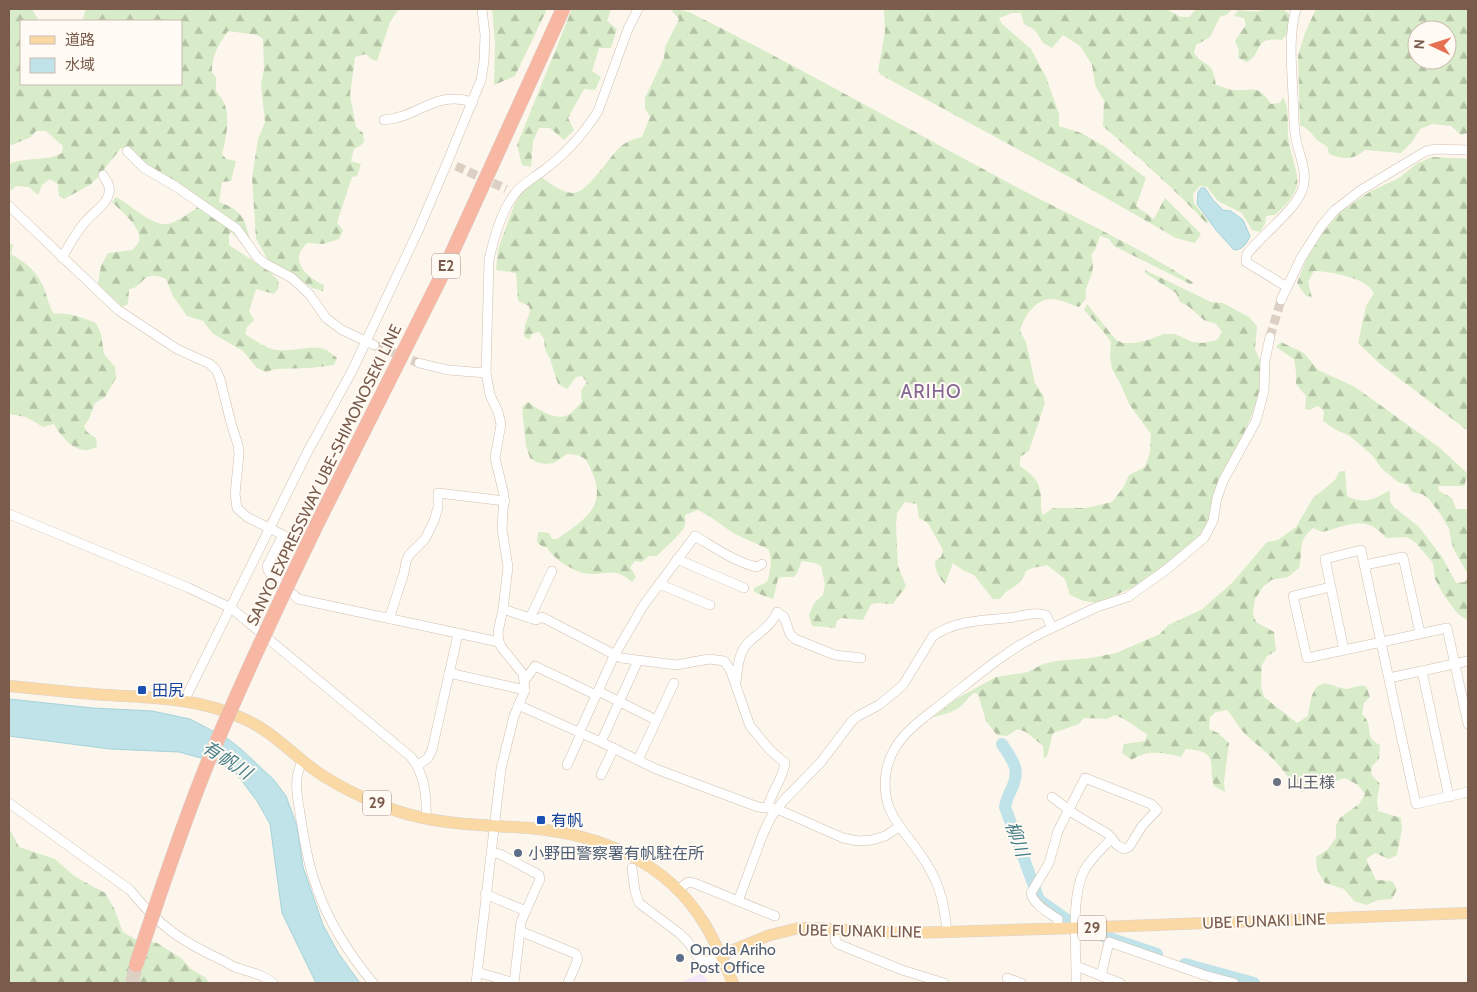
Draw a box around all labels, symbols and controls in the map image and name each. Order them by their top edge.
legend [20,20,182,85]
north arrow [1407,20,1457,70]
text: 道路 [65,31,95,49]
text: N [1410,39,1428,50]
text: 水域 [65,56,95,74]
road number: E2 [432,254,460,278]
street label: SANYO EXPRESSWAY UBE-SHIMONOSEKI LINE [243,321,406,629]
district label: ARIHO [900,380,962,403]
place label: 田尻 [152,681,184,700]
marker: 田尻 [136,684,148,696]
water label: 有帆川 [198,736,257,785]
place label: 山王様 [1287,773,1335,792]
marker: 山王様 [1271,776,1283,788]
road number: 29 [363,790,391,816]
place label: 有帆 [551,811,583,830]
marker: 有帆 [535,814,547,826]
water label: 柳川 [1001,818,1034,862]
place label: 小野田警察署有帆駐在所 [528,844,704,863]
marker: 小野田警察署有帆駐在所 [512,847,524,859]
street label: UBE FUNAKI LINE [1202,909,1326,933]
road number: 29 [1078,916,1106,940]
street label: UBE FUNAKI LINE [798,920,922,942]
place label: Onoda Ariho Post Office [690,940,776,977]
marker: Onoda Ariho Post Office [674,952,686,964]

